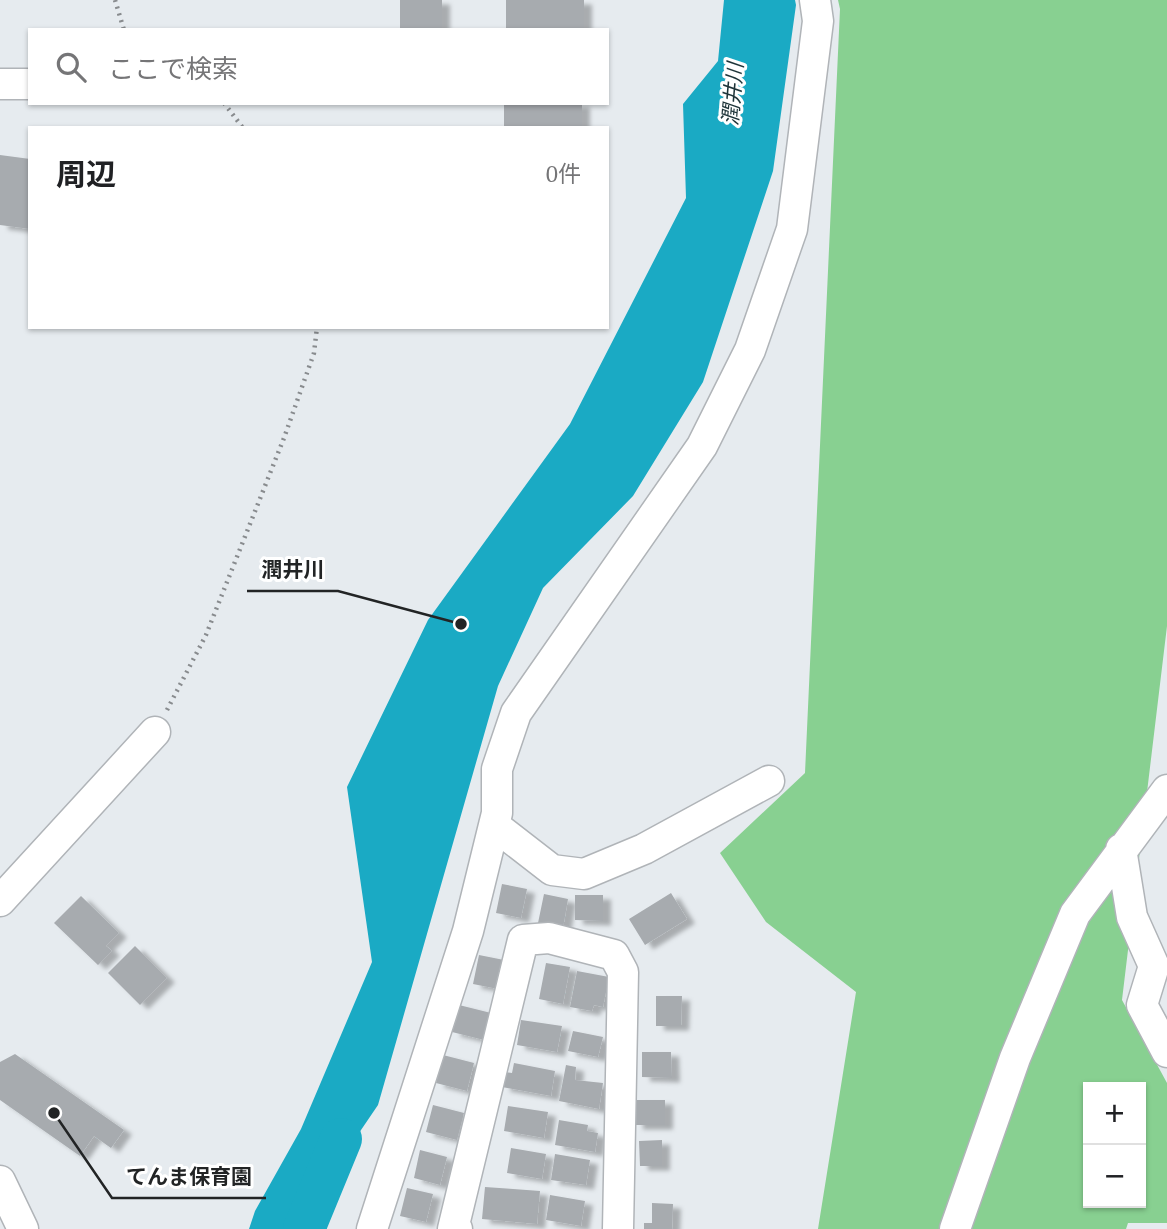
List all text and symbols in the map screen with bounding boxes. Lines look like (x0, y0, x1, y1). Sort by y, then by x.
search box (28, 28, 609, 105)
icon: search (52, 48, 90, 86)
text: ここで検索 (108, 51, 238, 85)
water label: 潤井川 (715, 59, 749, 127)
text: 周辺 (56, 154, 116, 194)
text: 0件 (546, 158, 581, 189)
callout: 潤井川 (247, 549, 338, 591)
text: 潤井川 (262, 555, 325, 583)
map controls (1083, 1082, 1146, 1208)
button: + (1083, 1082, 1146, 1145)
button: − (1083, 1145, 1146, 1208)
callout: てんま保育園 (112, 1156, 266, 1198)
text: てんま保育園 (126, 1162, 252, 1190)

